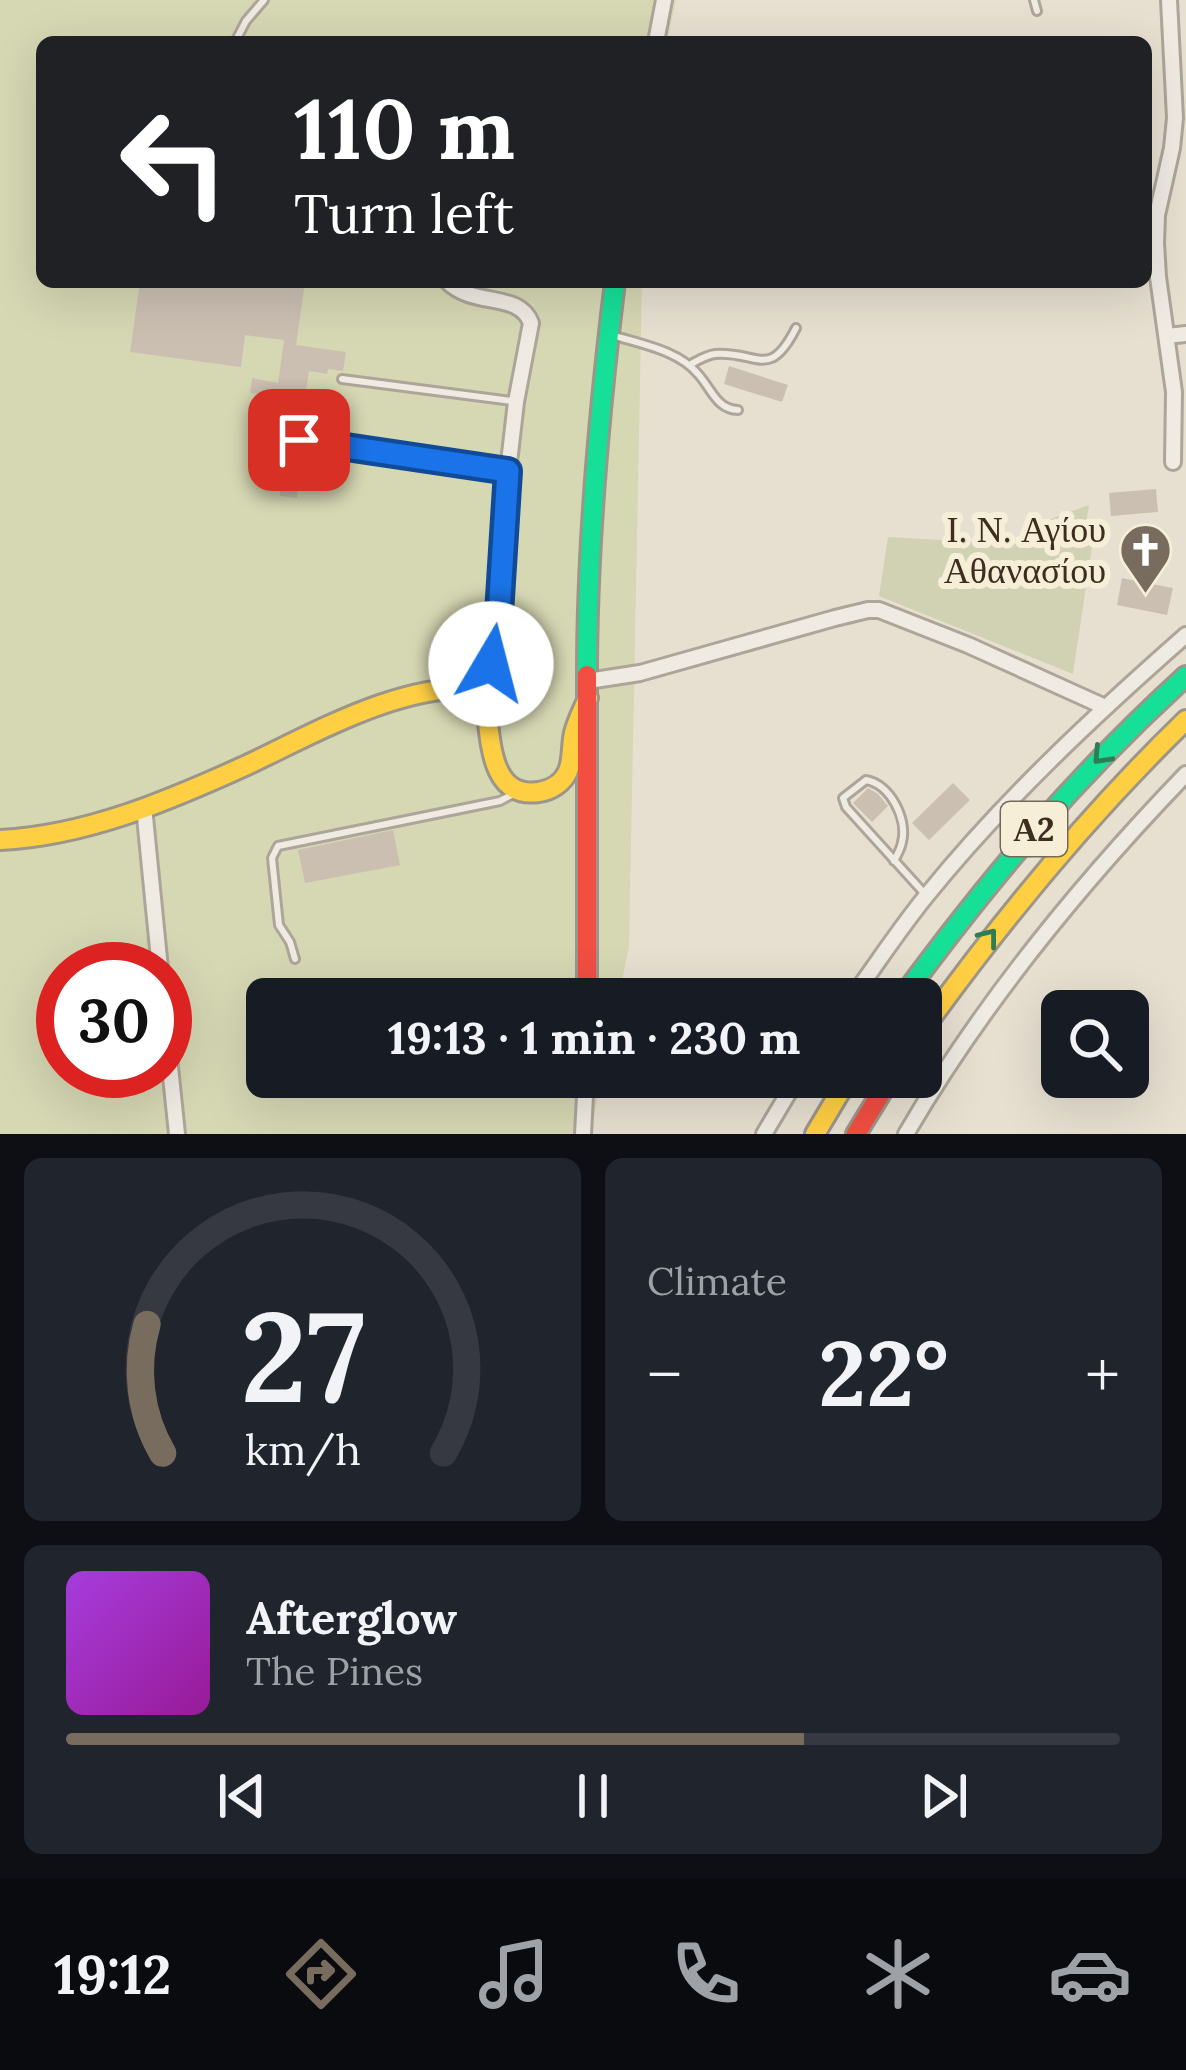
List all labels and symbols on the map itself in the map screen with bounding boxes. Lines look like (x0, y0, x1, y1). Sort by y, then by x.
pin (248, 389, 350, 491)
place label: Ι. Ν. Αγίου Αθανασίου (944, 506, 1106, 593)
church icon: Ι. Ν. Αγίου Αθανασίου (1117, 522, 1173, 596)
position arrow (428, 601, 554, 727)
one-way arrow (1093, 742, 1115, 764)
road number: Α2 (1001, 802, 1067, 856)
one-way arrow (975, 929, 996, 951)
speed limit sign: 30 (36, 942, 192, 1098)

